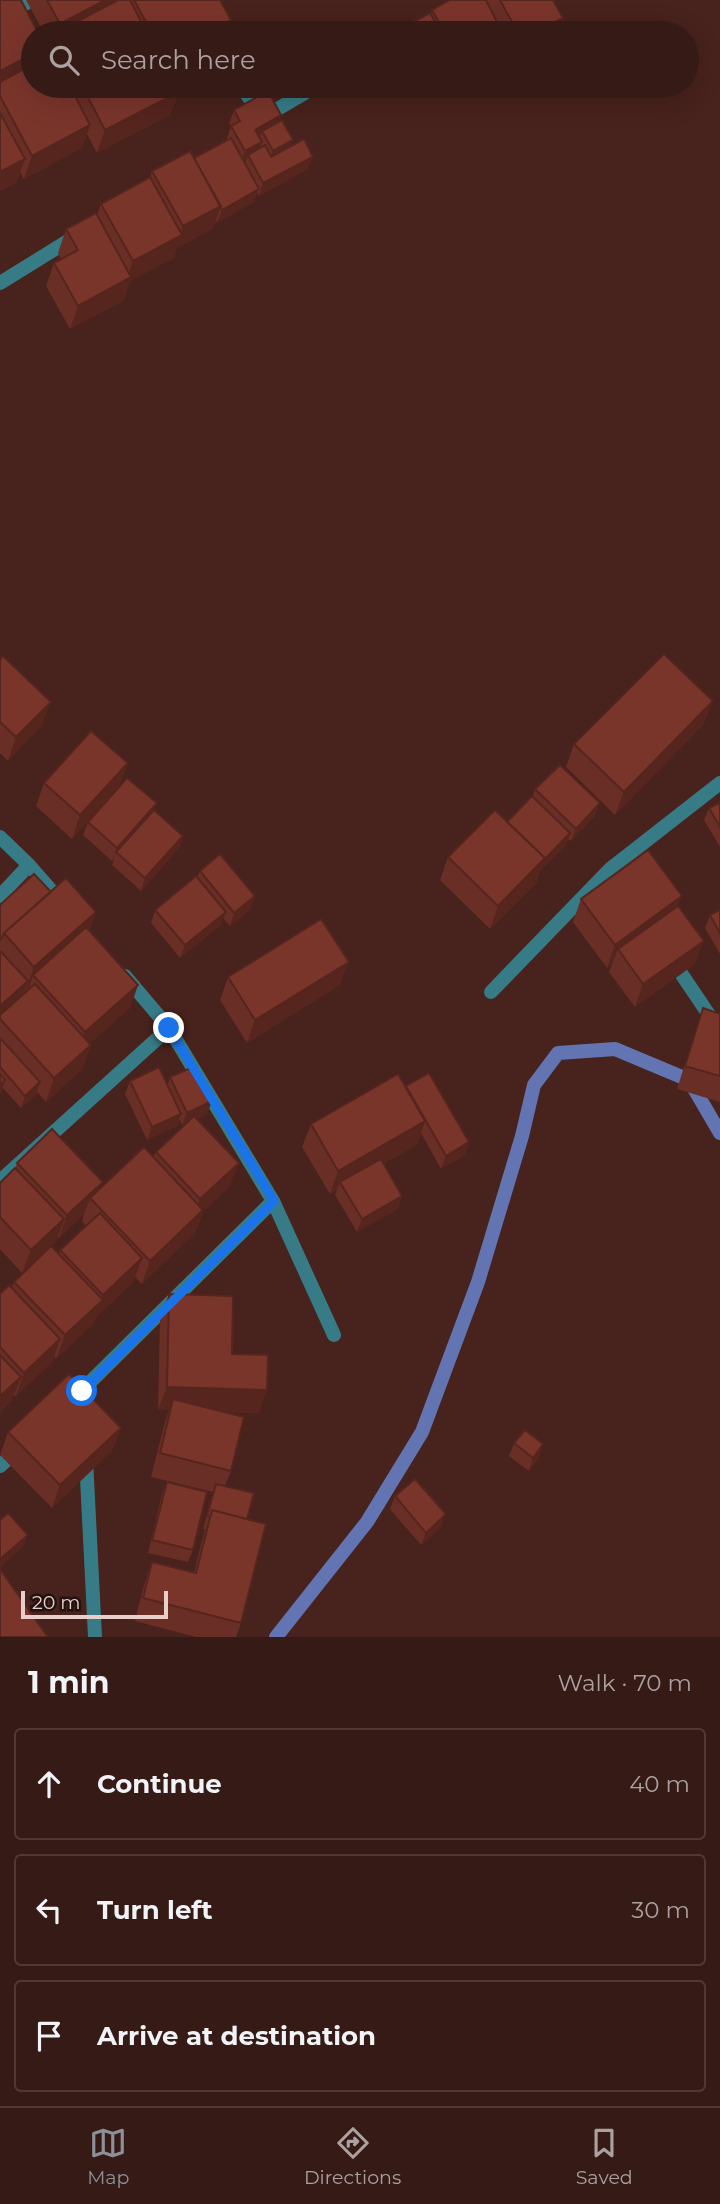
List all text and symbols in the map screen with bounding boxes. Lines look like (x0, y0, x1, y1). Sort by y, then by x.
search box (21, 21, 699, 98)
icon: search (45, 41, 83, 79)
text: Search here (101, 44, 256, 76)
route end (153, 1012, 184, 1043)
route start (66, 1375, 97, 1406)
scale bar (21, 1588, 168, 1620)
text: 20 m (32, 1591, 80, 1614)
text: 1 min (28, 1664, 109, 1701)
text: Walk · 70 m (558, 1669, 692, 1697)
icon: ahead (30, 1765, 68, 1803)
text: Continue (97, 1768, 222, 1800)
text: 40 m (629, 1770, 690, 1798)
icon: left (30, 1891, 68, 1929)
text: Turn left (97, 1894, 213, 1926)
text: 30 m (631, 1896, 690, 1924)
icon: arrive (30, 2017, 68, 2055)
text: Arrive at destination (97, 2020, 376, 2052)
tab: Map (87, 2124, 129, 2189)
tab: Directions (304, 2124, 401, 2189)
tab: Saved (576, 2124, 633, 2189)

